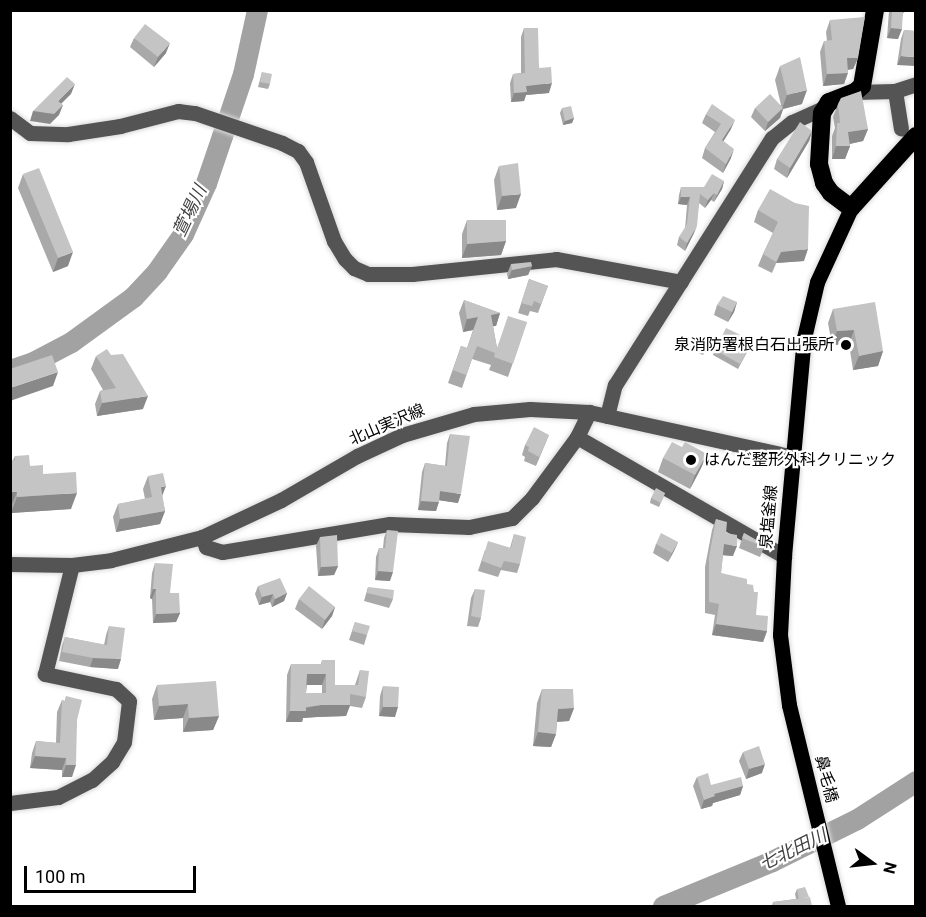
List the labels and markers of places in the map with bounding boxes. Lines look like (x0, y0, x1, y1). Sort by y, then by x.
place label: 泉消防署根白石出張所 (674, 335, 834, 355)
marker: 泉消防署根白石出張所 (839, 338, 853, 352)
place label: はんだ整形外科クリニック (704, 450, 896, 470)
marker: はんだ整形外科クリニック (682, 451, 700, 469)

